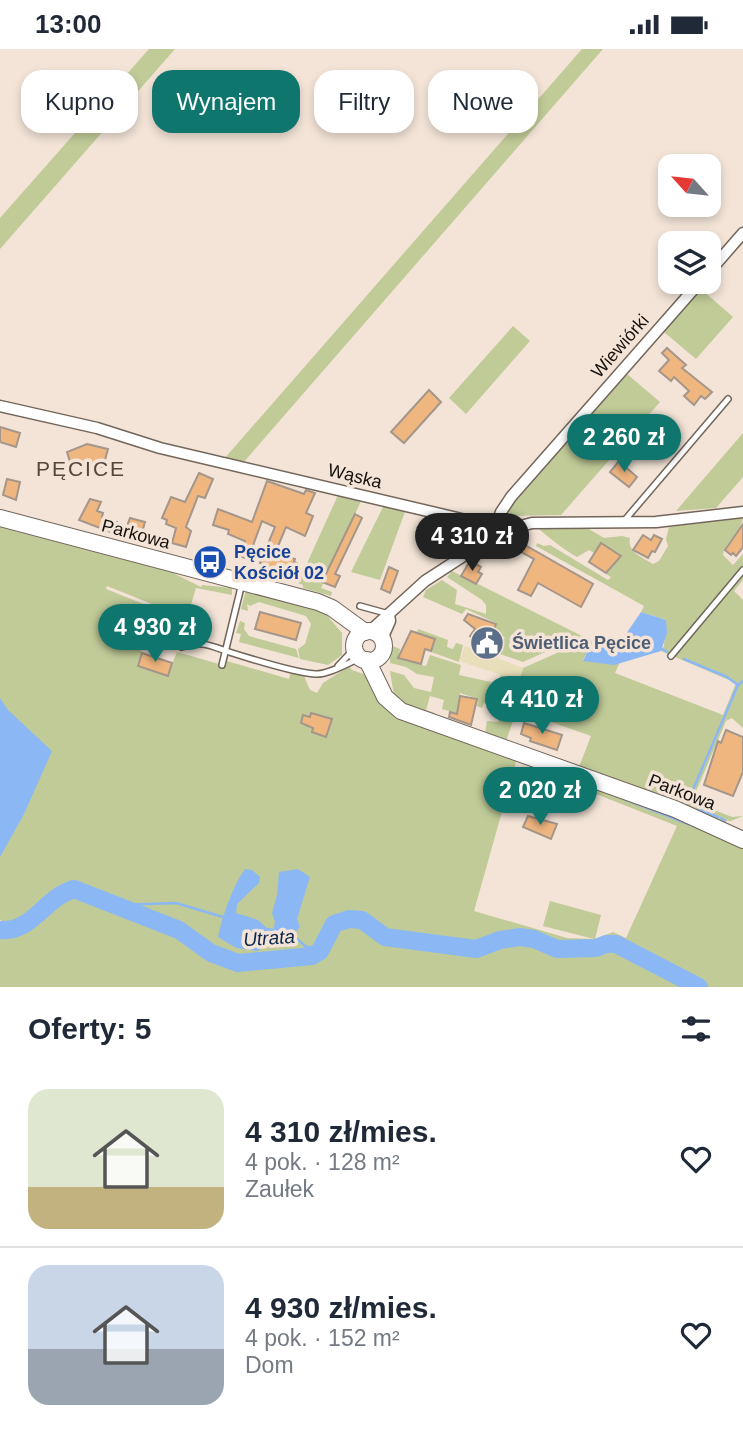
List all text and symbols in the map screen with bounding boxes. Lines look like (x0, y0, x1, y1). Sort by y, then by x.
text: 13:00 (35, 9, 102, 39)
chip: Kupno (21, 70, 138, 133)
chip: Wynajem (152, 70, 300, 133)
chip: Filtry (314, 70, 414, 133)
chip: Nowe (428, 70, 538, 133)
north arrow (658, 154, 721, 217)
map controls (658, 154, 721, 294)
button: layers (658, 231, 721, 294)
street label: Wiewiórki (587, 310, 653, 382)
pin: 2 260 zł (552, 415, 696, 474)
text: 2 260 zł (583, 424, 665, 450)
district label: PĘCICE (36, 457, 126, 480)
street label: Wąska (326, 460, 385, 493)
pin: 4 310 zł (400, 513, 544, 573)
street label: Parkowa (100, 515, 173, 553)
text: 4 310 zł (431, 523, 513, 549)
place label: Pęcice Kościół 02 (234, 542, 324, 583)
bus stop icon: Pęcice Kościół 02 (191, 543, 229, 581)
pin: 4 930 zł (83, 605, 227, 664)
text: 4 930 zł (114, 614, 196, 640)
public building icon: Świetlica Pęcice (468, 624, 506, 662)
place label: Świetlica Pęcice (512, 632, 651, 653)
pin: 4 410 zł (470, 677, 614, 736)
text: 4 410 zł (501, 686, 583, 712)
pin: 2 020 zł (468, 767, 612, 827)
street label: Parkowa (646, 770, 719, 814)
text: 2 020 zł (499, 777, 581, 803)
water label: Utrata (242, 926, 296, 950)
icon: filters (677, 1010, 715, 1048)
text: Oferty: 5 (28, 1012, 151, 1045)
text: 4 310 zł/mies. (245, 1115, 437, 1148)
icon: home (84, 1117, 168, 1201)
icon: heart (677, 1140, 715, 1178)
text: 4 pok. · 128 m² (245, 1149, 400, 1175)
text: Zaułek (245, 1176, 314, 1202)
text: 4 930 zł/mies. (245, 1291, 437, 1324)
icon: home (84, 1293, 168, 1377)
icon: heart (677, 1316, 715, 1354)
text: 4 pok. · 152 m² (245, 1325, 400, 1351)
text: Dom (245, 1352, 294, 1378)

